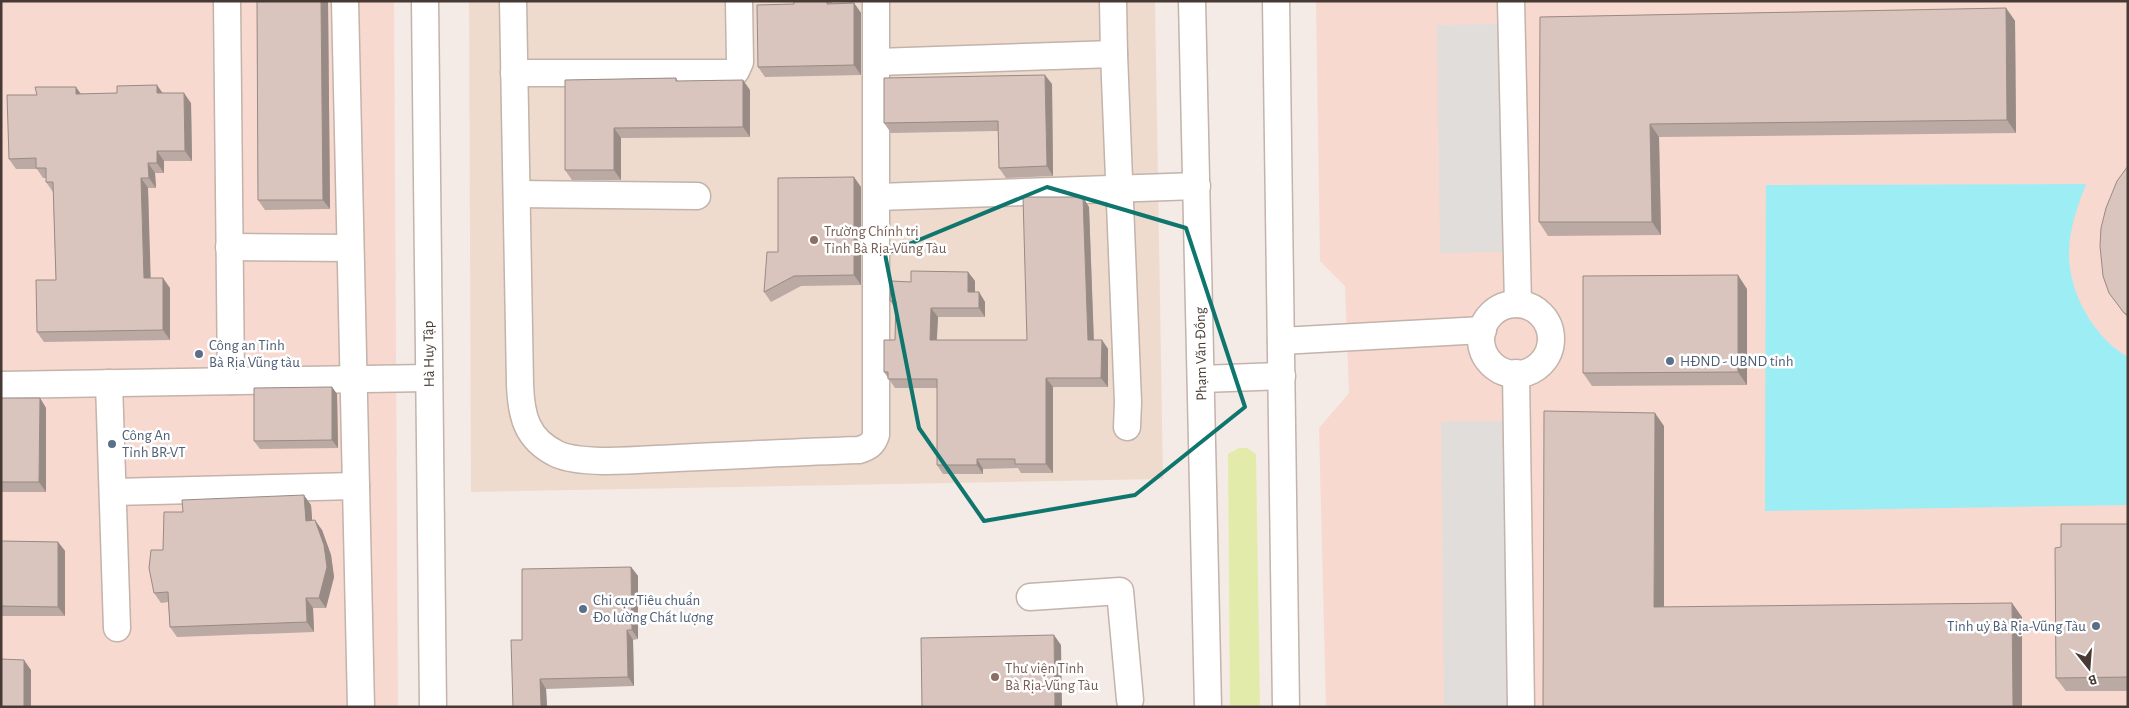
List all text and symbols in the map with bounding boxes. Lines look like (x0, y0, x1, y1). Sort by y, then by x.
place label: Trường Chính trị Tỉnh Bà Rịa-Vũng Tàu (824, 224, 947, 256)
marker: Trường Chính trị Tỉnh Bà Rịa-Vũng Tàu (808, 234, 820, 246)
street label: Phạm Văn Đồng (1193, 306, 1209, 401)
street label: Hà Huy Tập (421, 320, 437, 388)
place label: Công an Tỉnh Bà Rịa Vũng tàu (209, 338, 300, 370)
marker: Công an Tỉnh Bà Rịa Vũng tàu (193, 348, 205, 360)
place label: HĐND - UBND tỉnh (1680, 354, 1794, 369)
marker: HĐND - UBND tỉnh (1664, 355, 1676, 367)
place label: Công An Tỉnh BR-VT (122, 428, 186, 460)
marker: Công An Tỉnh BR-VT (106, 438, 118, 450)
place label: Chi cục Tiêu chuẩn Đo lường Chất lượng (593, 592, 714, 625)
marker: Chi cục Tiêu chuẩn Đo lường Chất lượng (577, 603, 589, 615)
place label: Tỉnh uỷ Bà Rịa-Vũng Tàu (1947, 619, 2086, 634)
marker: Tỉnh uỷ Bà Rịa-Vũng Tàu (2090, 620, 2102, 632)
north arrow (2064, 643, 2114, 693)
place label: Thư viện Tỉnh Bà Rịa-Vũng Tàu (1005, 661, 1099, 693)
marker: Thư viện Tỉnh Bà Rịa-Vũng Tàu (989, 671, 1001, 683)
text: B (2087, 672, 2098, 687)

